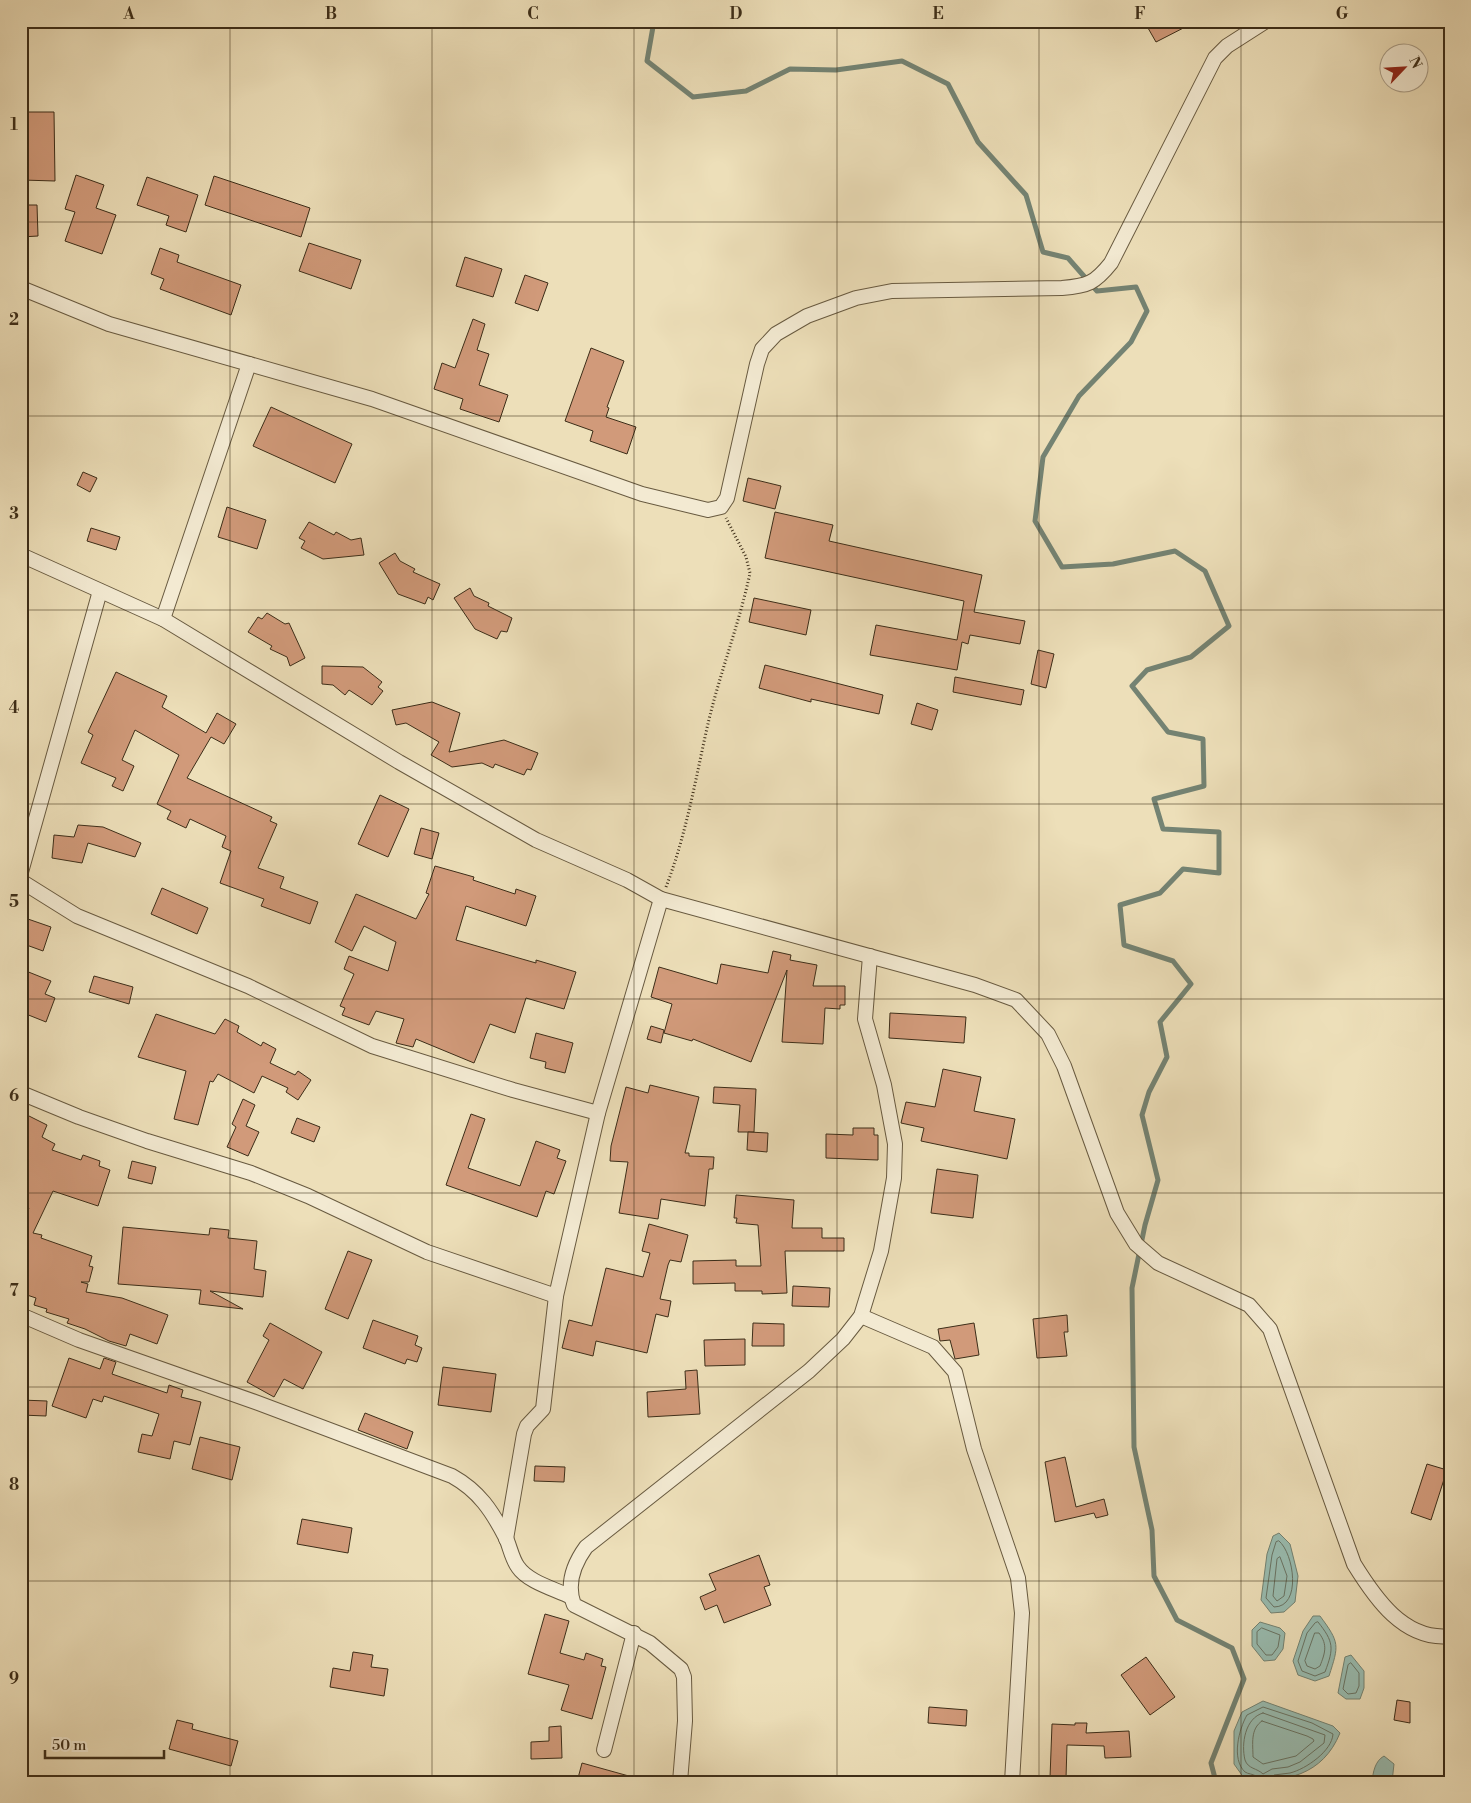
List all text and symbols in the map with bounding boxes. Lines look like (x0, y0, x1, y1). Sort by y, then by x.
text: A (122, 4, 135, 24)
text: B (325, 4, 337, 24)
text: C (527, 4, 539, 24)
text: D (730, 4, 743, 24)
text: E (932, 4, 944, 24)
text: F (1134, 4, 1146, 24)
text: G (1336, 4, 1349, 24)
north arrow (1378, 42, 1428, 92)
text: N (1404, 54, 1425, 72)
text: 1 (10, 115, 18, 135)
text: 2 (9, 310, 19, 330)
text: 3 (9, 504, 19, 524)
text: 4 (9, 698, 20, 718)
text: 5 (9, 892, 19, 912)
text: 6 (9, 1086, 19, 1106)
text: 7 (9, 1281, 19, 1301)
text: 8 (9, 1475, 19, 1495)
text: 9 (9, 1669, 19, 1689)
scale bar (45, 1728, 164, 1760)
text: 50 m (52, 1736, 86, 1755)

